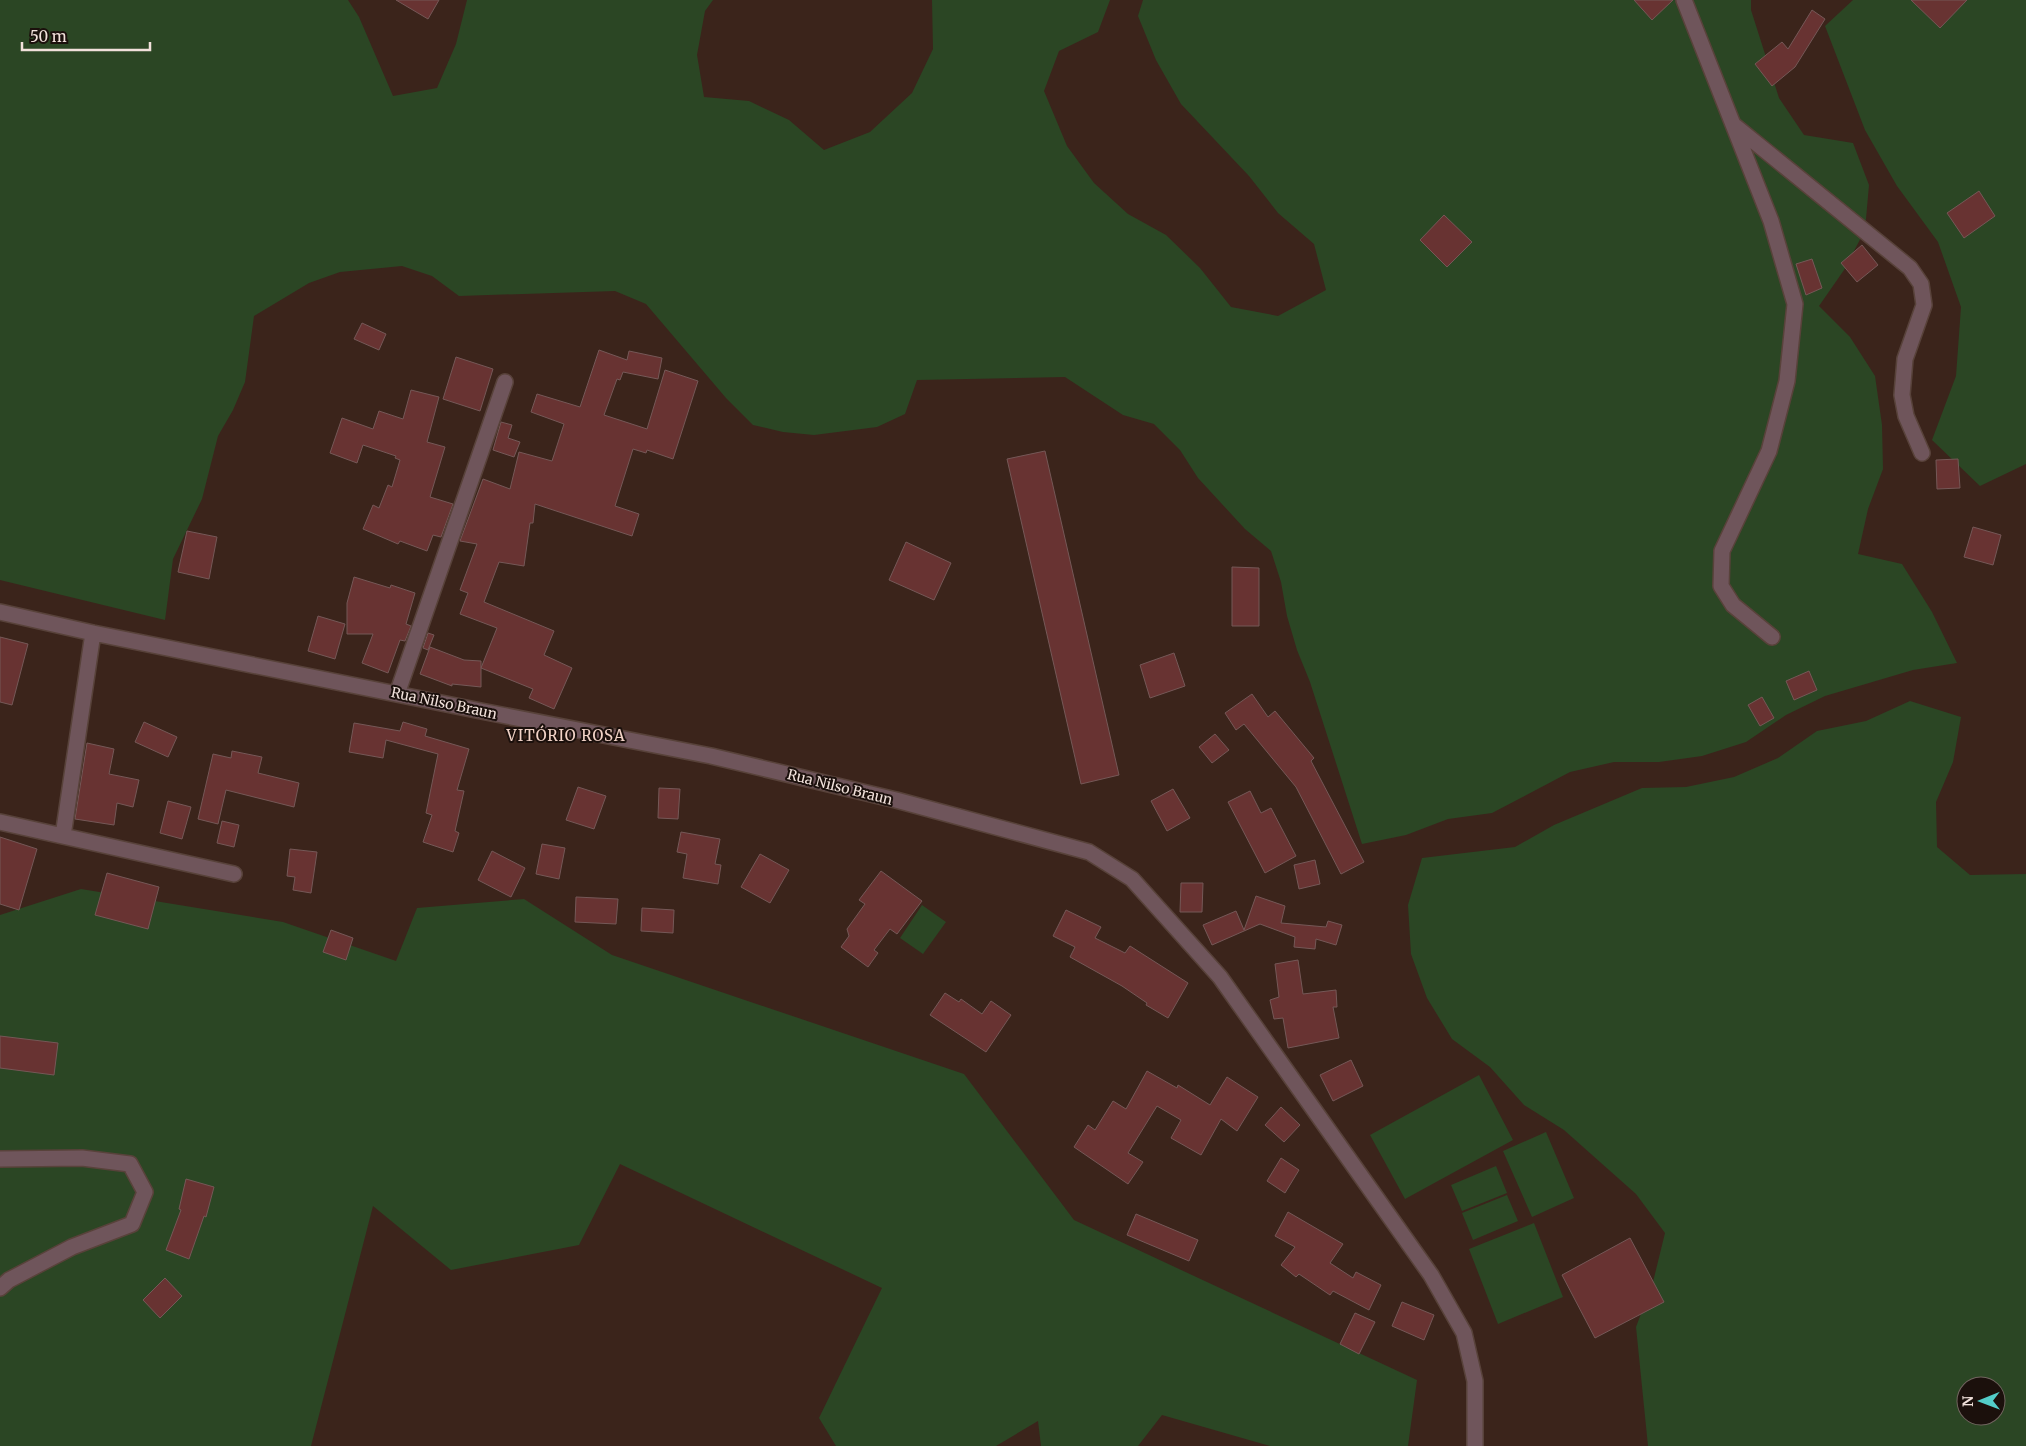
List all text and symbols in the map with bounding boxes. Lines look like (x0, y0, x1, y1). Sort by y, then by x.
scale bar (22, 20, 150, 52)
text: 50 m (30, 27, 67, 46)
street label: Rua Nilso Braun (389, 683, 499, 723)
district label: VITÓRIO ROSA (505, 725, 626, 745)
street label: Rua Nilso Braun (785, 765, 895, 809)
north arrow (1956, 1376, 2006, 1426)
text: N (1959, 1396, 1977, 1407)

